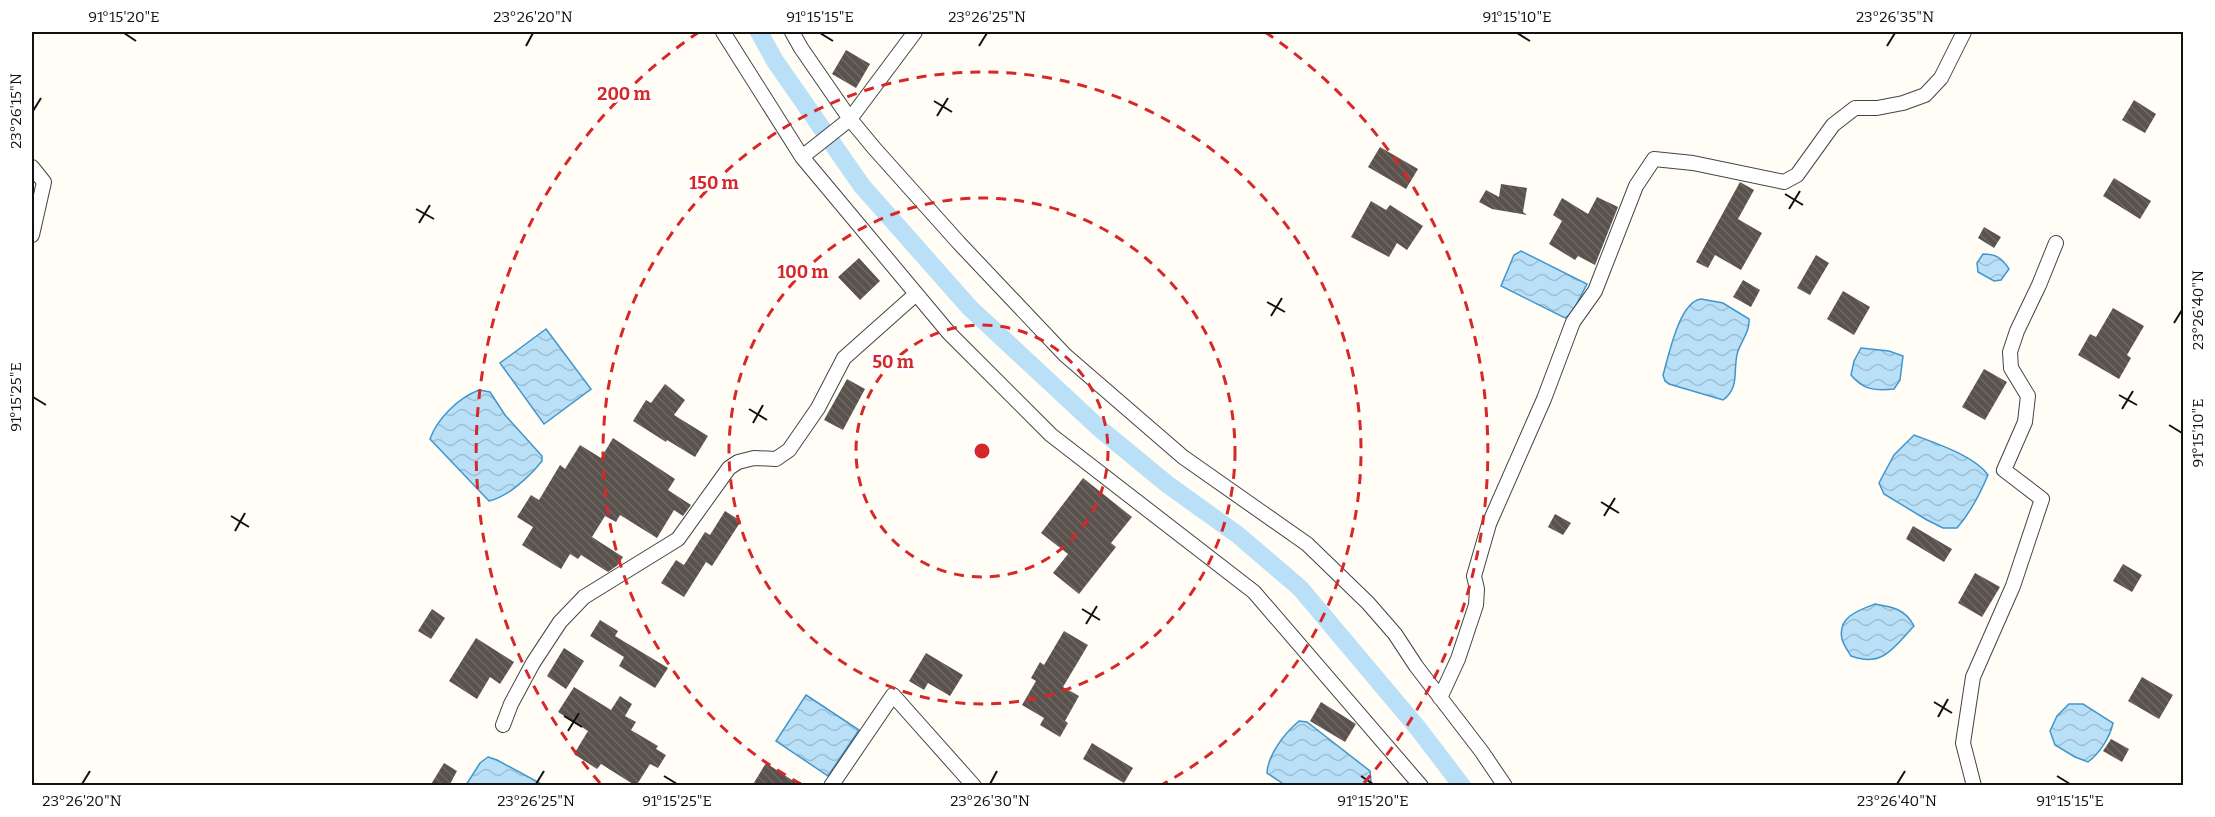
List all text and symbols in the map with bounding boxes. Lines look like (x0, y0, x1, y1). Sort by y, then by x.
text: 91°15'20"E (88, 8, 160, 26)
text: 23°26'20"N (493, 8, 573, 26)
text: 91°15'15"E (786, 8, 854, 26)
text: 23°26'25"N (948, 8, 1026, 26)
text: 91°15'10"E (1482, 8, 1552, 26)
text: 23°26'35"N (1856, 8, 1934, 26)
text: 23°26'15"N (7, 73, 25, 149)
text: 200 m (597, 83, 651, 105)
text: 150 m (689, 172, 739, 194)
text: 100 m (777, 261, 829, 283)
text: 23°26'40"N (2189, 270, 2207, 350)
text: 50 m (872, 351, 914, 373)
text: 91°15'25"E (7, 362, 25, 432)
text: 91°15'10"E (2189, 398, 2207, 468)
centre of rings (972, 441, 992, 461)
text: 23°26'20"N (42, 792, 122, 810)
text: 23°26'25"N (497, 792, 575, 810)
text: 91°15'25"E (642, 792, 712, 810)
text: 23°26'30"N (950, 792, 1030, 810)
text: 91°15'20"E (1337, 792, 1409, 810)
text: 23°26'40"N (1857, 792, 1937, 810)
text: 91°15'15"E (2036, 792, 2104, 810)

